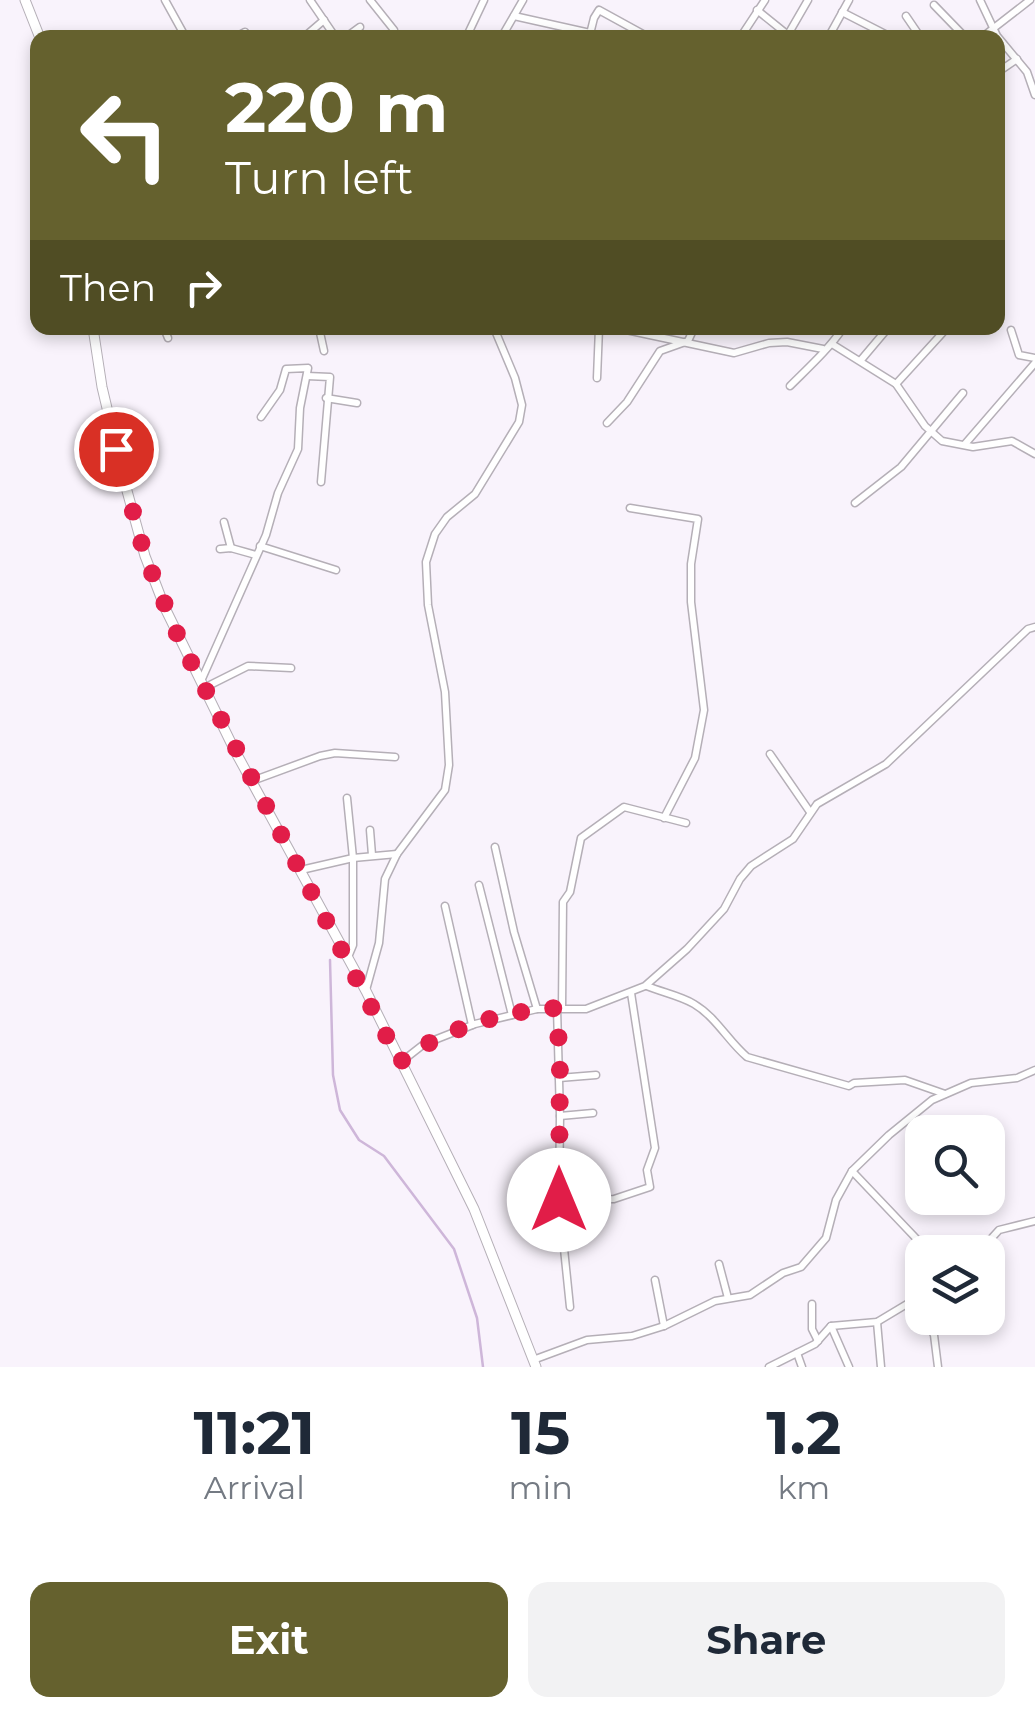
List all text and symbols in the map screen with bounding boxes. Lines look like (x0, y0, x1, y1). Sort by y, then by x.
text: 220 m (225, 64, 448, 150)
icon: left (60, 70, 190, 200)
text: Turn left (225, 150, 413, 205)
icon: right (176, 260, 231, 315)
text: Then (60, 264, 156, 311)
pin (74, 407, 159, 492)
icon: arrive (89, 422, 144, 477)
map controls (905, 1115, 1005, 1335)
button: search (905, 1115, 1005, 1215)
position arrow (507, 1148, 611, 1252)
button: layers (905, 1235, 1005, 1335)
text: 11:21 (193, 1396, 315, 1469)
text: 15 (511, 1396, 570, 1469)
text: 1.2 (766, 1396, 842, 1469)
text: Arrival (204, 1468, 305, 1507)
text: min (509, 1468, 573, 1507)
text: km (777, 1468, 830, 1507)
button: Exit (30, 1582, 508, 1697)
button: Share (528, 1582, 1005, 1697)

